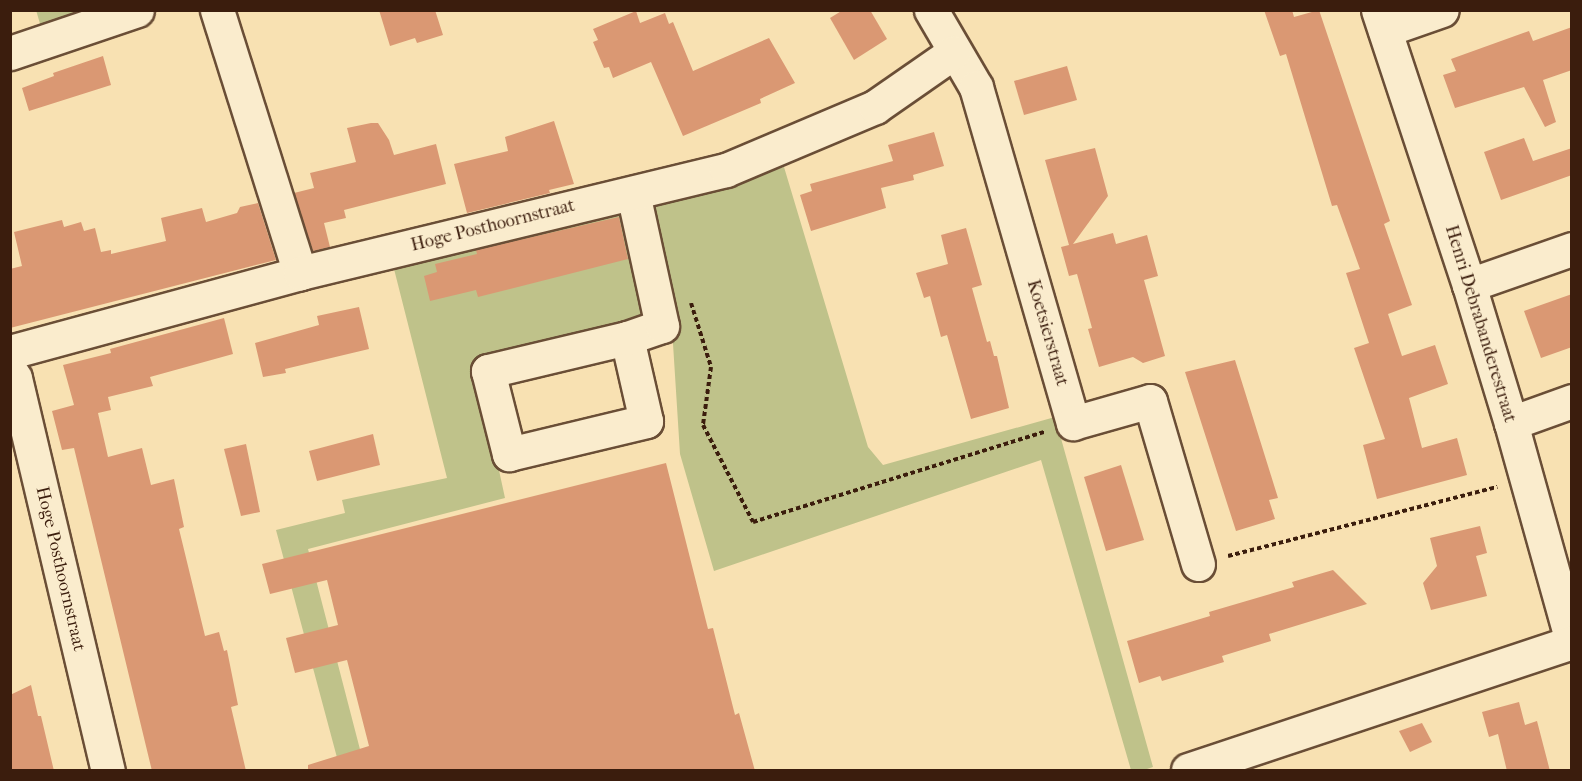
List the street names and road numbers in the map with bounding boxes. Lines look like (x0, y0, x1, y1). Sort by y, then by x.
street label: Hoge Posthoornstraat (409, 195, 577, 257)
street label: Henri Debrabanderestraat (1440, 223, 1520, 425)
street label: Koetsierstraat (1022, 277, 1072, 389)
street label: Hoge Posthoornstraat (31, 485, 89, 653)

